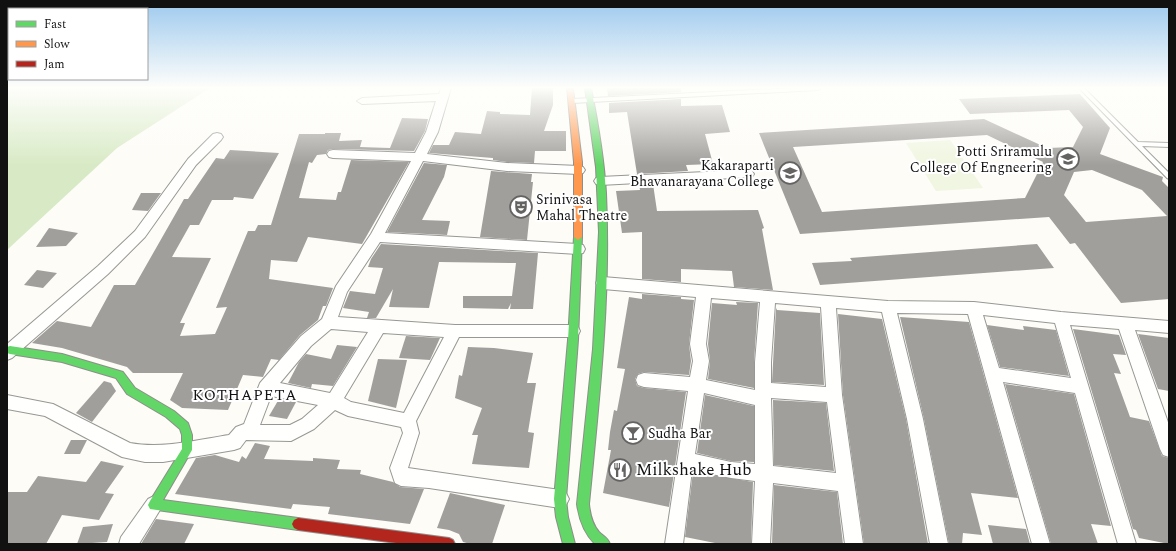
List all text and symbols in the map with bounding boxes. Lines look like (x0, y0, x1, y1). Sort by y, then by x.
legend (8, 8, 148, 80)
text: Fast (44, 15, 66, 34)
text: Slow (44, 35, 70, 54)
text: Jam (44, 55, 65, 74)
place label: Potti Sriramulu College Of Engneering (910, 141, 1052, 178)
school or university icon: Potti Sriramulu College Of Engneering (1055, 146, 1081, 172)
place label: Kakaraparti Bhavanarayana College (630, 155, 774, 192)
school or university icon: Kakaraparti Bhavanarayana College (777, 160, 803, 186)
place label: Srinivasa Mahal Theatre (536, 189, 628, 226)
theatre icon: Srinivasa Mahal Theatre (508, 194, 534, 220)
district label: KOTHAPETA (192, 384, 298, 407)
bar icon: Sudha Bar (620, 420, 646, 446)
place label: Sudha Bar (648, 423, 712, 444)
restaurant icon: Milkshake Hub (607, 457, 633, 483)
place label: Milkshake Hub (636, 457, 752, 483)

